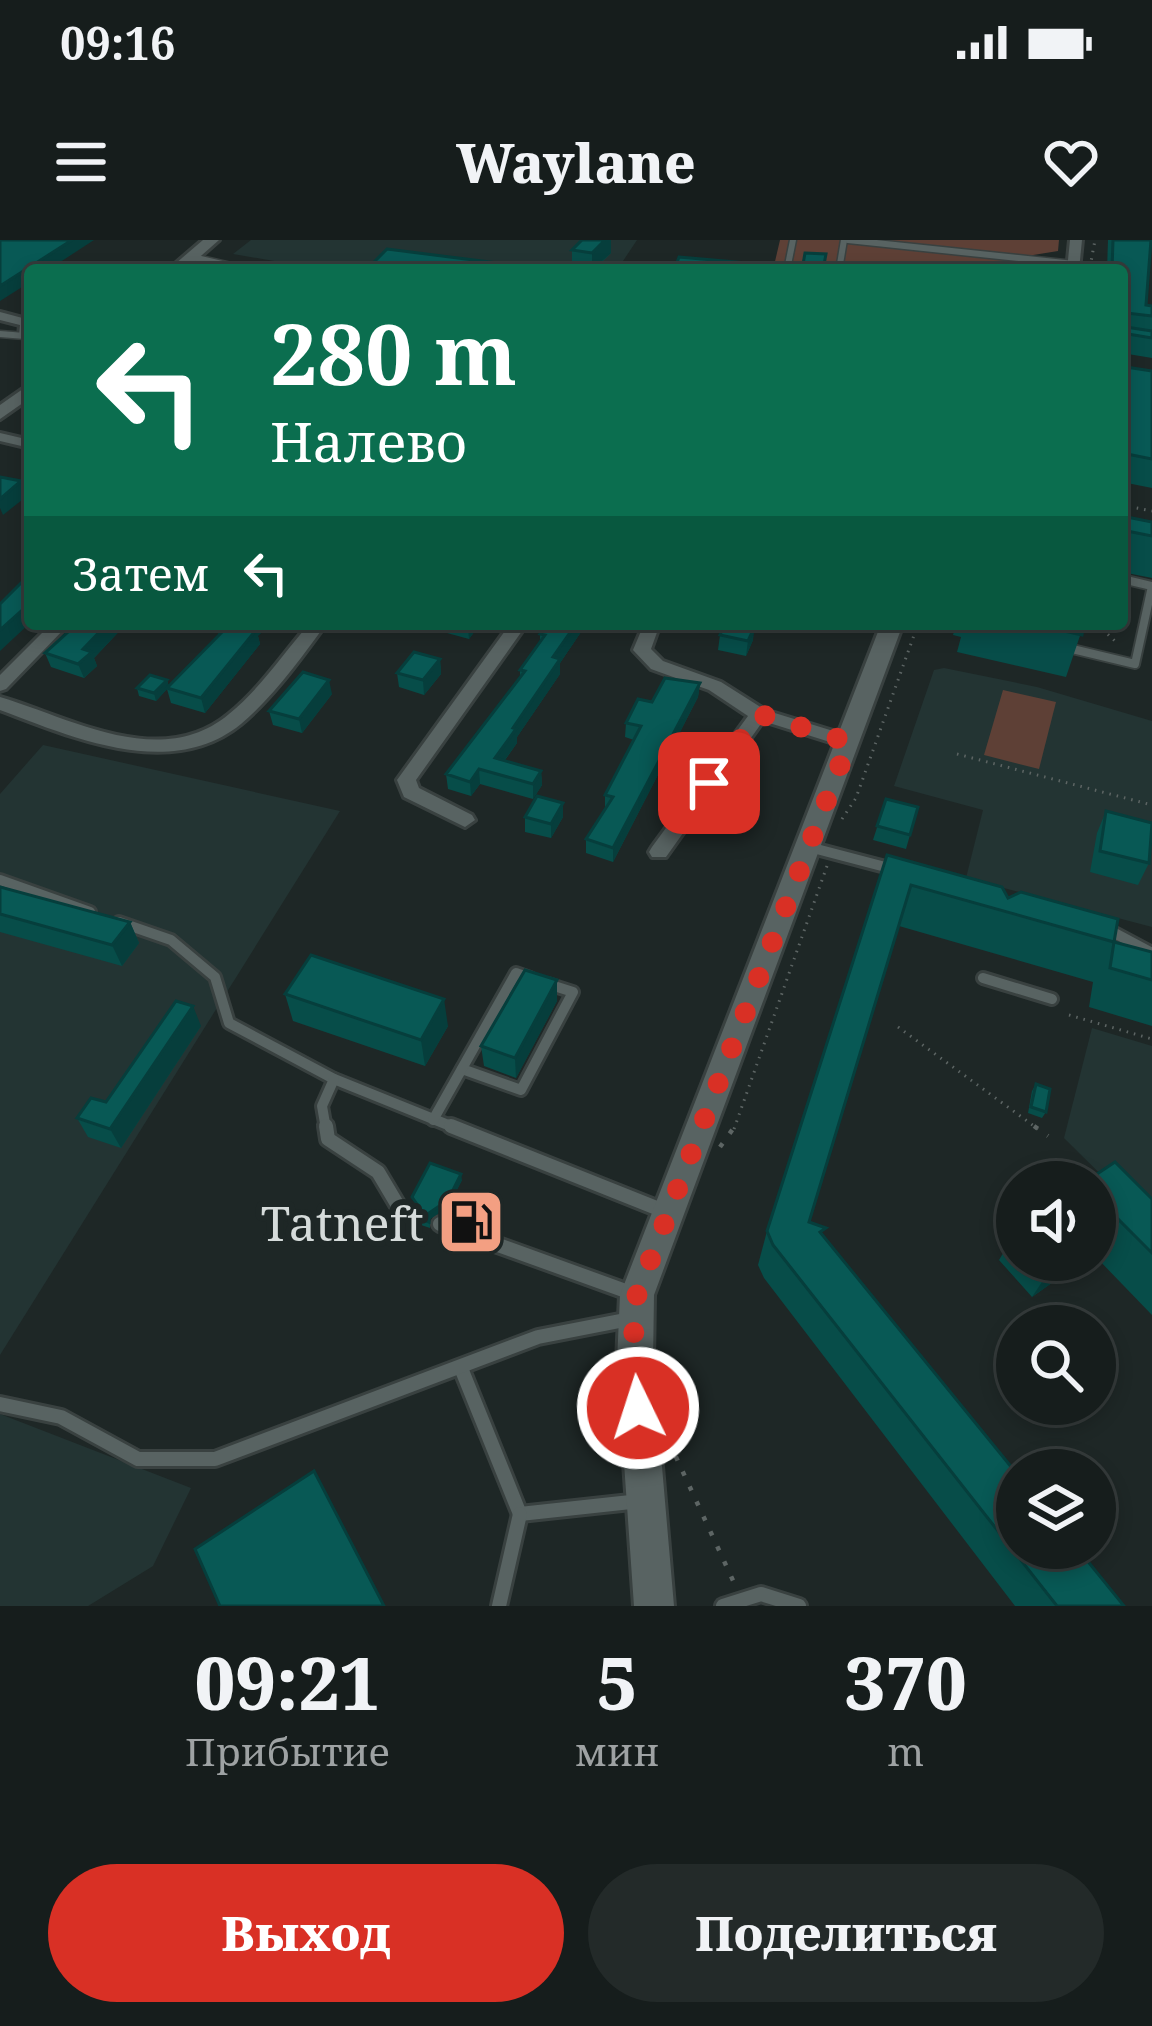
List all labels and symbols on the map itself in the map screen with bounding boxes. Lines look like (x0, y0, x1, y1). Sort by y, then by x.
pin (658, 732, 760, 834)
fuel station icon: Tatneft (436, 1187, 506, 1257)
place label: Tatneft (261, 1190, 424, 1255)
position arrow (575, 1345, 701, 1471)

